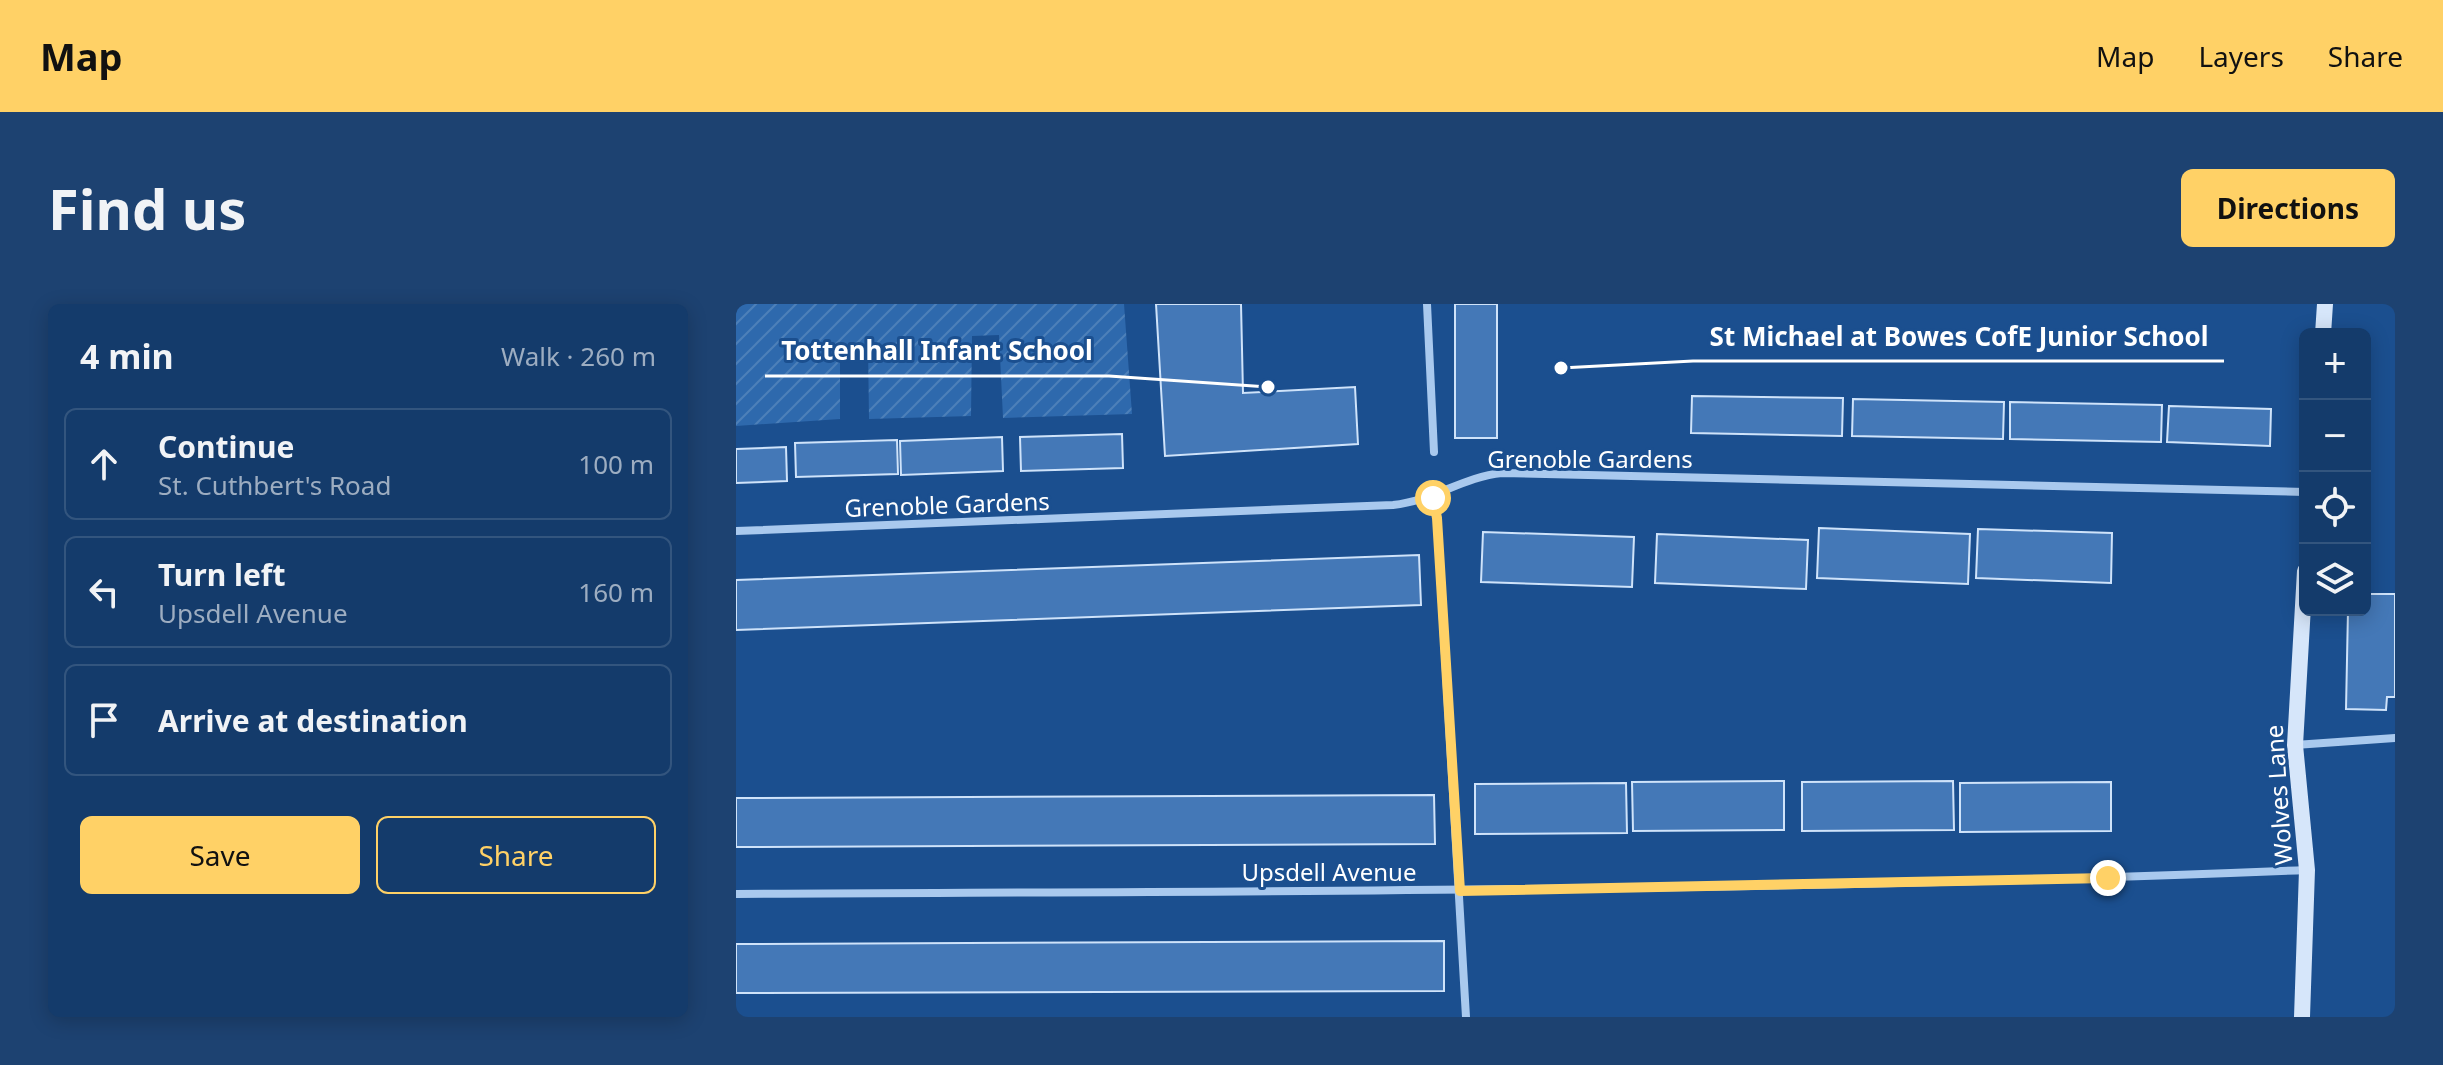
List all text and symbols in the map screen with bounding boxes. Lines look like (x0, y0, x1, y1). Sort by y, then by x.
text: Map (40, 30, 123, 82)
text: Map (2096, 37, 2154, 75)
text: Layers (2198, 37, 2284, 75)
text: Share (2328, 37, 2403, 75)
button: Directions (2181, 169, 2395, 247)
text: Find us (48, 170, 246, 246)
callout: St Michael at Bowes CofE Junior School (1693, 311, 2224, 361)
text: St Michael at Bowes CofE Junior School (1710, 318, 2208, 354)
callout: Tottenhall Infant School (765, 326, 1109, 376)
map controls (2299, 328, 2371, 616)
button: + (2299, 328, 2371, 400)
text: Tottenhall Infant School (781, 332, 1093, 368)
text: 4 min (80, 333, 174, 379)
text: Walk · 260 m (501, 338, 656, 374)
button: − (2299, 400, 2371, 472)
text: Continue (158, 426, 294, 467)
icon: ahead (82, 442, 126, 486)
street label: Grenoble Gardens (1487, 442, 1693, 475)
text: 100 m (578, 446, 654, 482)
text: St. Cuthbert's Road (158, 467, 391, 503)
button: locate (2299, 472, 2371, 544)
route start (1415, 480, 1451, 516)
street label: Grenoble Gardens (844, 484, 1050, 524)
button: layers (2299, 544, 2371, 616)
text: Turn left (158, 554, 286, 595)
icon: left (82, 570, 126, 614)
text: 160 m (578, 574, 654, 610)
text: Upsdell Avenue (158, 595, 348, 631)
icon: arrive (82, 698, 126, 742)
text: Arrive at destination (158, 700, 468, 741)
street label: Wolves Lane (2257, 724, 2299, 866)
button: Save (80, 816, 360, 894)
button: Share (376, 816, 656, 894)
street label: Upsdell Avenue (1242, 855, 1416, 888)
route end (2090, 860, 2126, 896)

